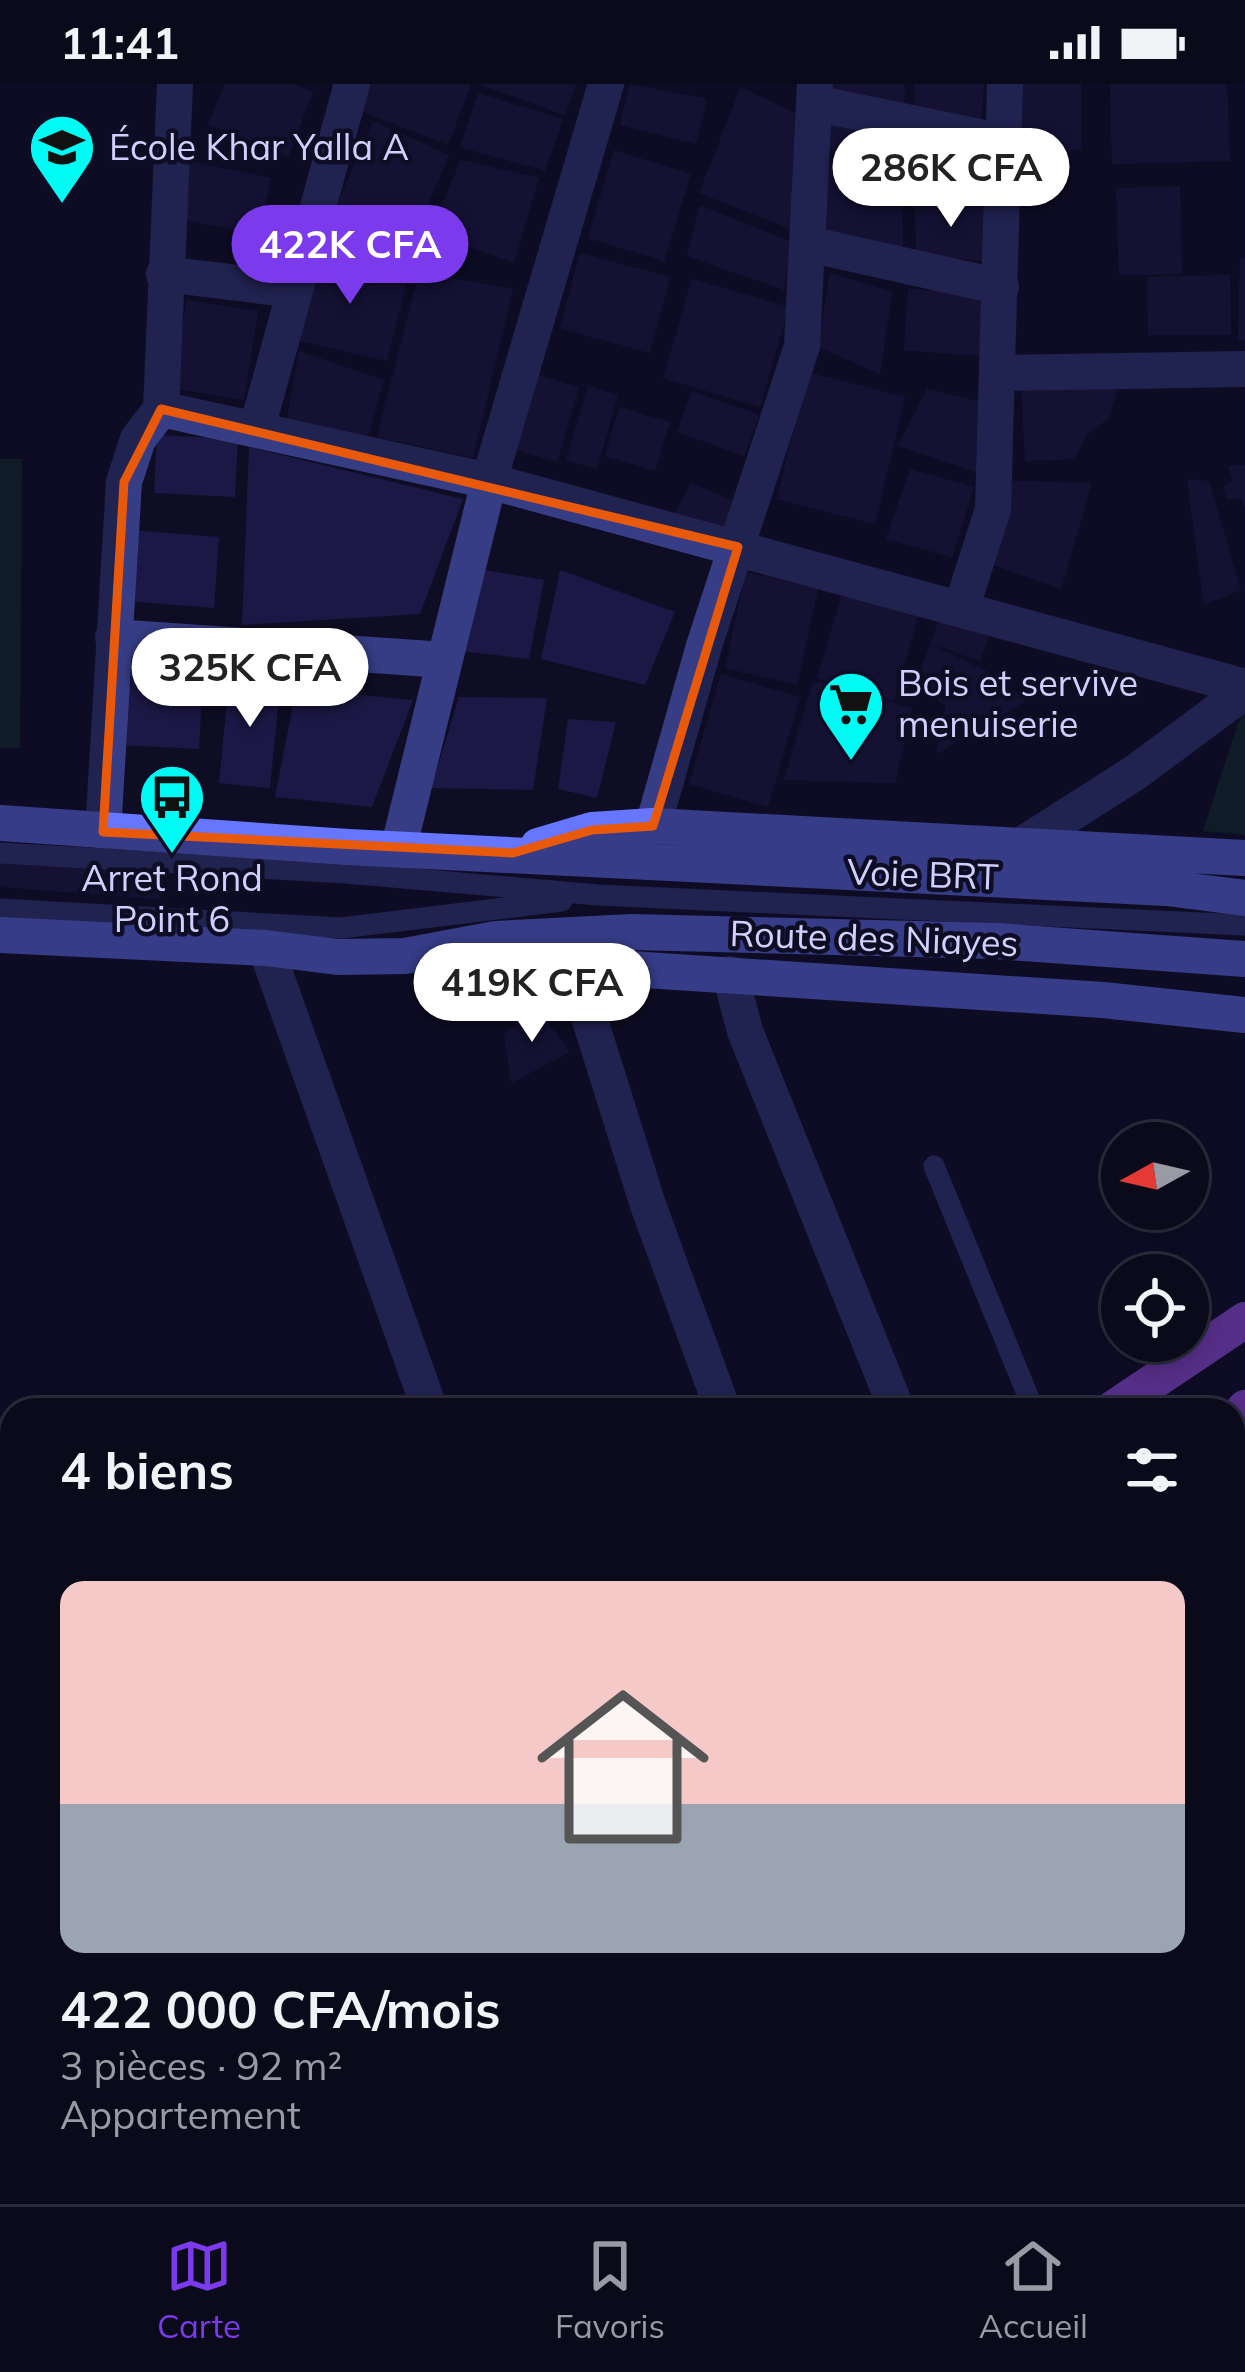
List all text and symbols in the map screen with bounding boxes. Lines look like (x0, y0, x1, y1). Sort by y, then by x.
text: 11:41 (60, 14, 179, 70)
school or university icon: École Khar Yalla A (27, 112, 97, 206)
place label: École Khar Yalla A (109, 124, 409, 169)
pin: 286K CFA (827, 128, 1075, 230)
text: 286K CFA (860, 142, 1043, 191)
pin: 422K CFA (226, 205, 474, 307)
text: 422K CFA (259, 219, 442, 268)
pin: 325K CFA (126, 628, 374, 730)
text: 325K CFA (159, 642, 342, 691)
place label: Bois et servive menuiserie (898, 660, 1138, 746)
supermarket icon: Bois et servive menuiserie (816, 669, 886, 763)
bus stop icon: Arret Rond Point 6 (137, 762, 207, 856)
street label: Voie BRT (847, 848, 1000, 899)
place label: Arret Rond Point 6 (81, 855, 263, 941)
street label: Route des Niayes (729, 910, 1019, 965)
pin: 419K CFA (408, 943, 656, 1045)
text: 419K CFA (441, 957, 624, 1006)
north arrow (1101, 1122, 1209, 1230)
map controls (1101, 1122, 1209, 1362)
button: locate (1101, 1254, 1209, 1362)
icon: filters (1119, 1437, 1185, 1503)
text: 4 biens (60, 1438, 234, 1502)
icon: home (515, 1659, 731, 1875)
text: 422 000 CFA/mois (60, 1977, 501, 2041)
text: 3 pièces · 92 m² (60, 2041, 342, 2090)
text: Appartement (60, 2090, 301, 2139)
tab: Carte (157, 2233, 241, 2346)
tab: Favoris (555, 2233, 665, 2346)
tab: Accueil (979, 2233, 1088, 2346)

